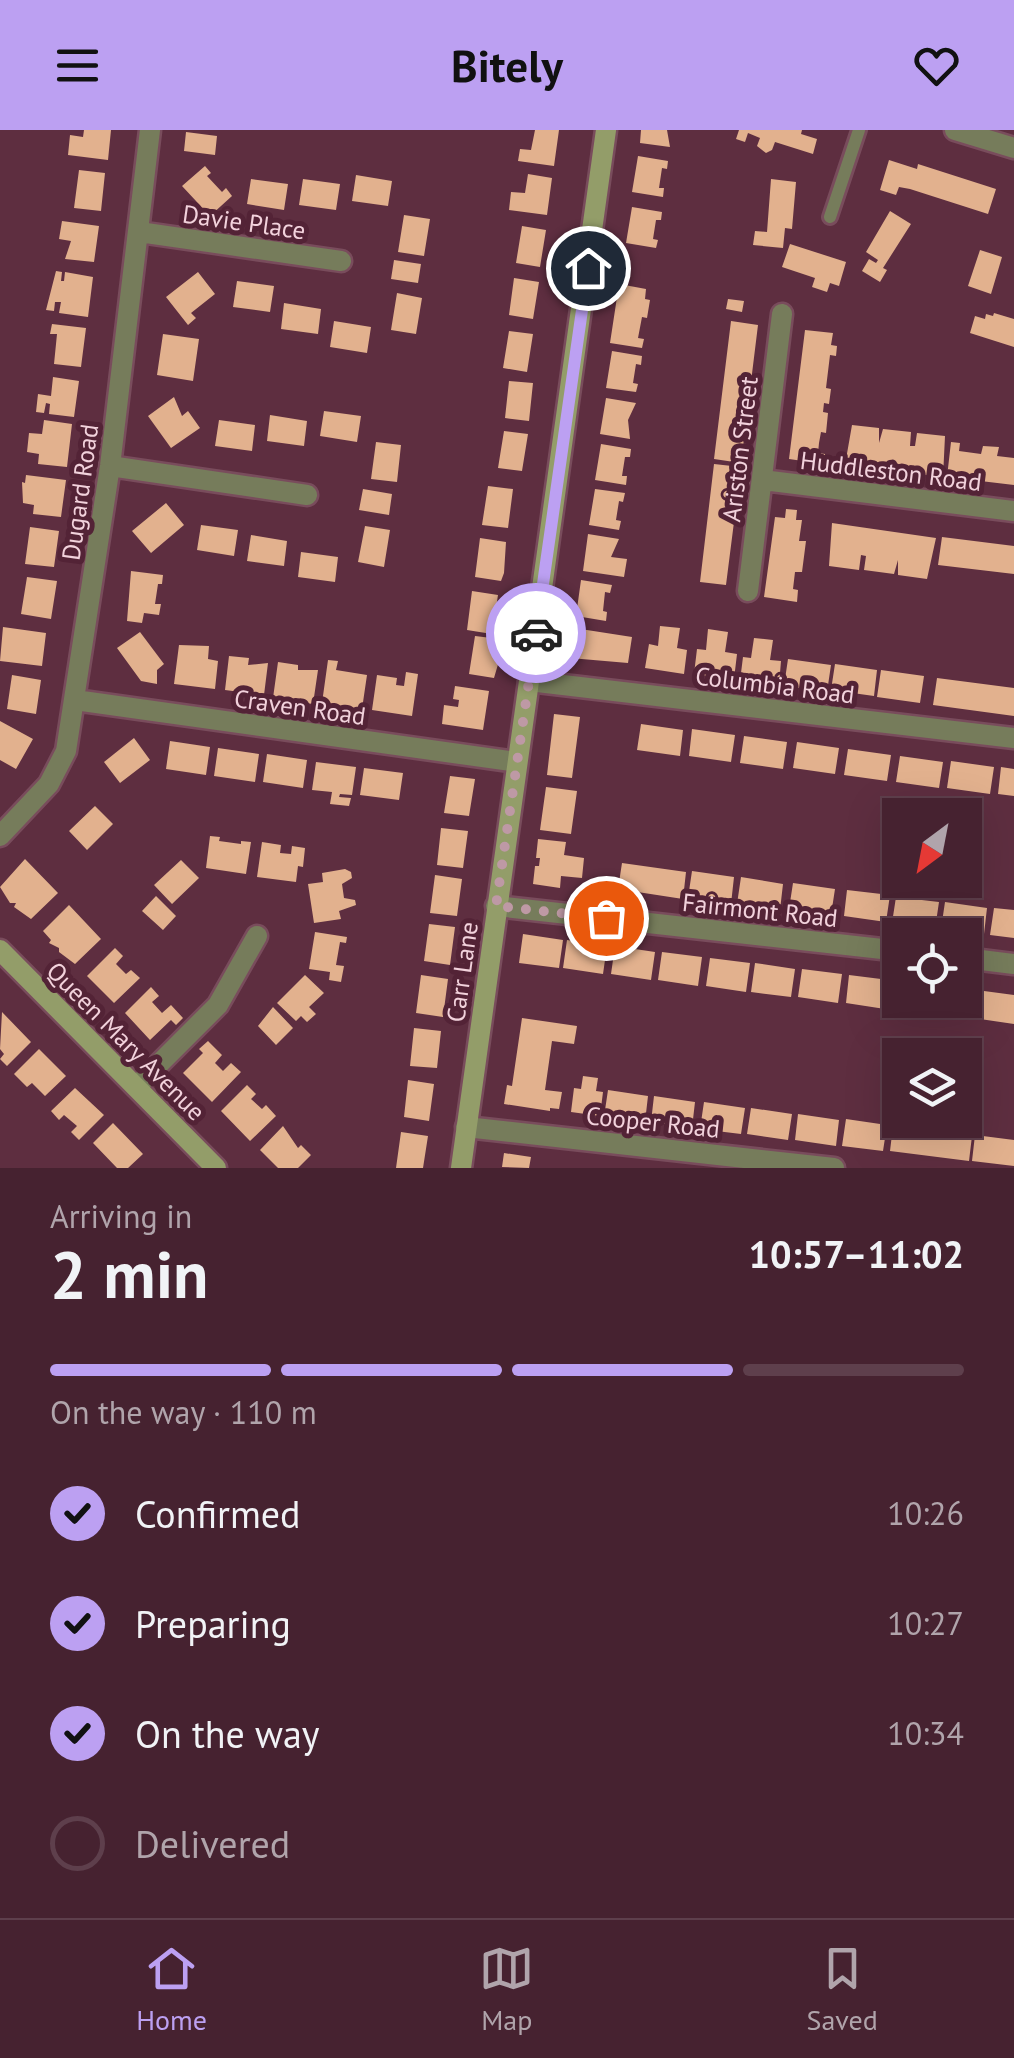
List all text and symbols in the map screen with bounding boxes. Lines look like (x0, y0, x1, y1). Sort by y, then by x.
text: Bitely (451, 36, 563, 94)
icon: menu (50, 38, 105, 93)
icon: heart (909, 38, 964, 93)
street label: Davie Place (180, 198, 308, 246)
pin (546, 226, 631, 311)
icon: home (561, 241, 616, 296)
street label: Ariston Street (715, 374, 765, 523)
street label: Dugard Road (55, 422, 105, 562)
street label: Huddleston Road (798, 444, 984, 498)
courier (486, 583, 586, 683)
icon: car (509, 606, 564, 661)
street label: Columbia Road (694, 659, 856, 711)
street label: Craven Road (232, 682, 368, 732)
north arrow (882, 798, 982, 898)
map controls (882, 798, 982, 1138)
pin (564, 876, 649, 961)
street label: Fairmont Road (681, 886, 839, 934)
icon: bag (579, 891, 634, 946)
button: locate (882, 918, 982, 1018)
street label: Carr Lane (439, 920, 485, 1024)
street label: Queen Mary Avenue (40, 955, 212, 1127)
button: layers (882, 1038, 982, 1138)
street label: Cooper Road (584, 1099, 722, 1145)
text: Arriving in (50, 1195, 192, 1237)
text: 10:57–11:02 (749, 1229, 964, 1278)
text: 2 min (50, 1232, 209, 1316)
text: On the way · 110 m (50, 1391, 317, 1433)
icon: check (50, 1486, 105, 1541)
text: Confirmed (135, 1489, 301, 1538)
text: 10:26 (887, 1492, 964, 1534)
icon: check (50, 1596, 105, 1651)
text: Preparing (135, 1599, 291, 1648)
text: 10:27 (887, 1602, 964, 1644)
icon: check (50, 1706, 105, 1761)
text: On the way (135, 1709, 320, 1758)
text: 10:34 (887, 1712, 964, 1754)
text: Delivered (135, 1819, 290, 1868)
tab: Home (136, 1941, 207, 2038)
tab: Map (479, 1941, 534, 2038)
tab: Saved (807, 1941, 878, 2038)

